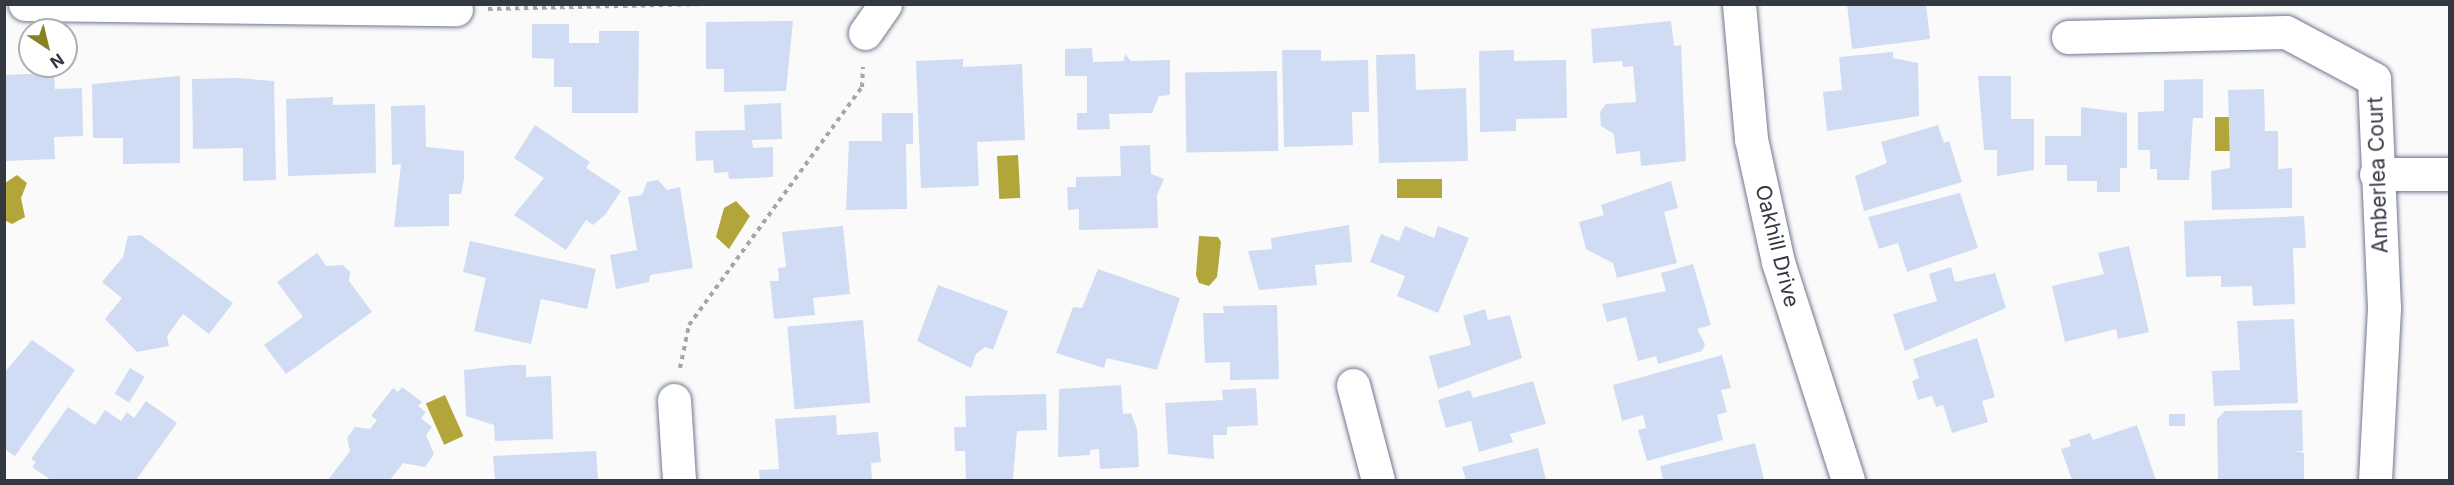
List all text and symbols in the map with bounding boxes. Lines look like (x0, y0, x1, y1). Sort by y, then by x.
north arrow (18, 18, 78, 78)
text: N (46, 49, 68, 73)
street label: Amberlea Court (2363, 96, 2393, 254)
street label: Oakhill Drive (1750, 182, 1804, 310)

